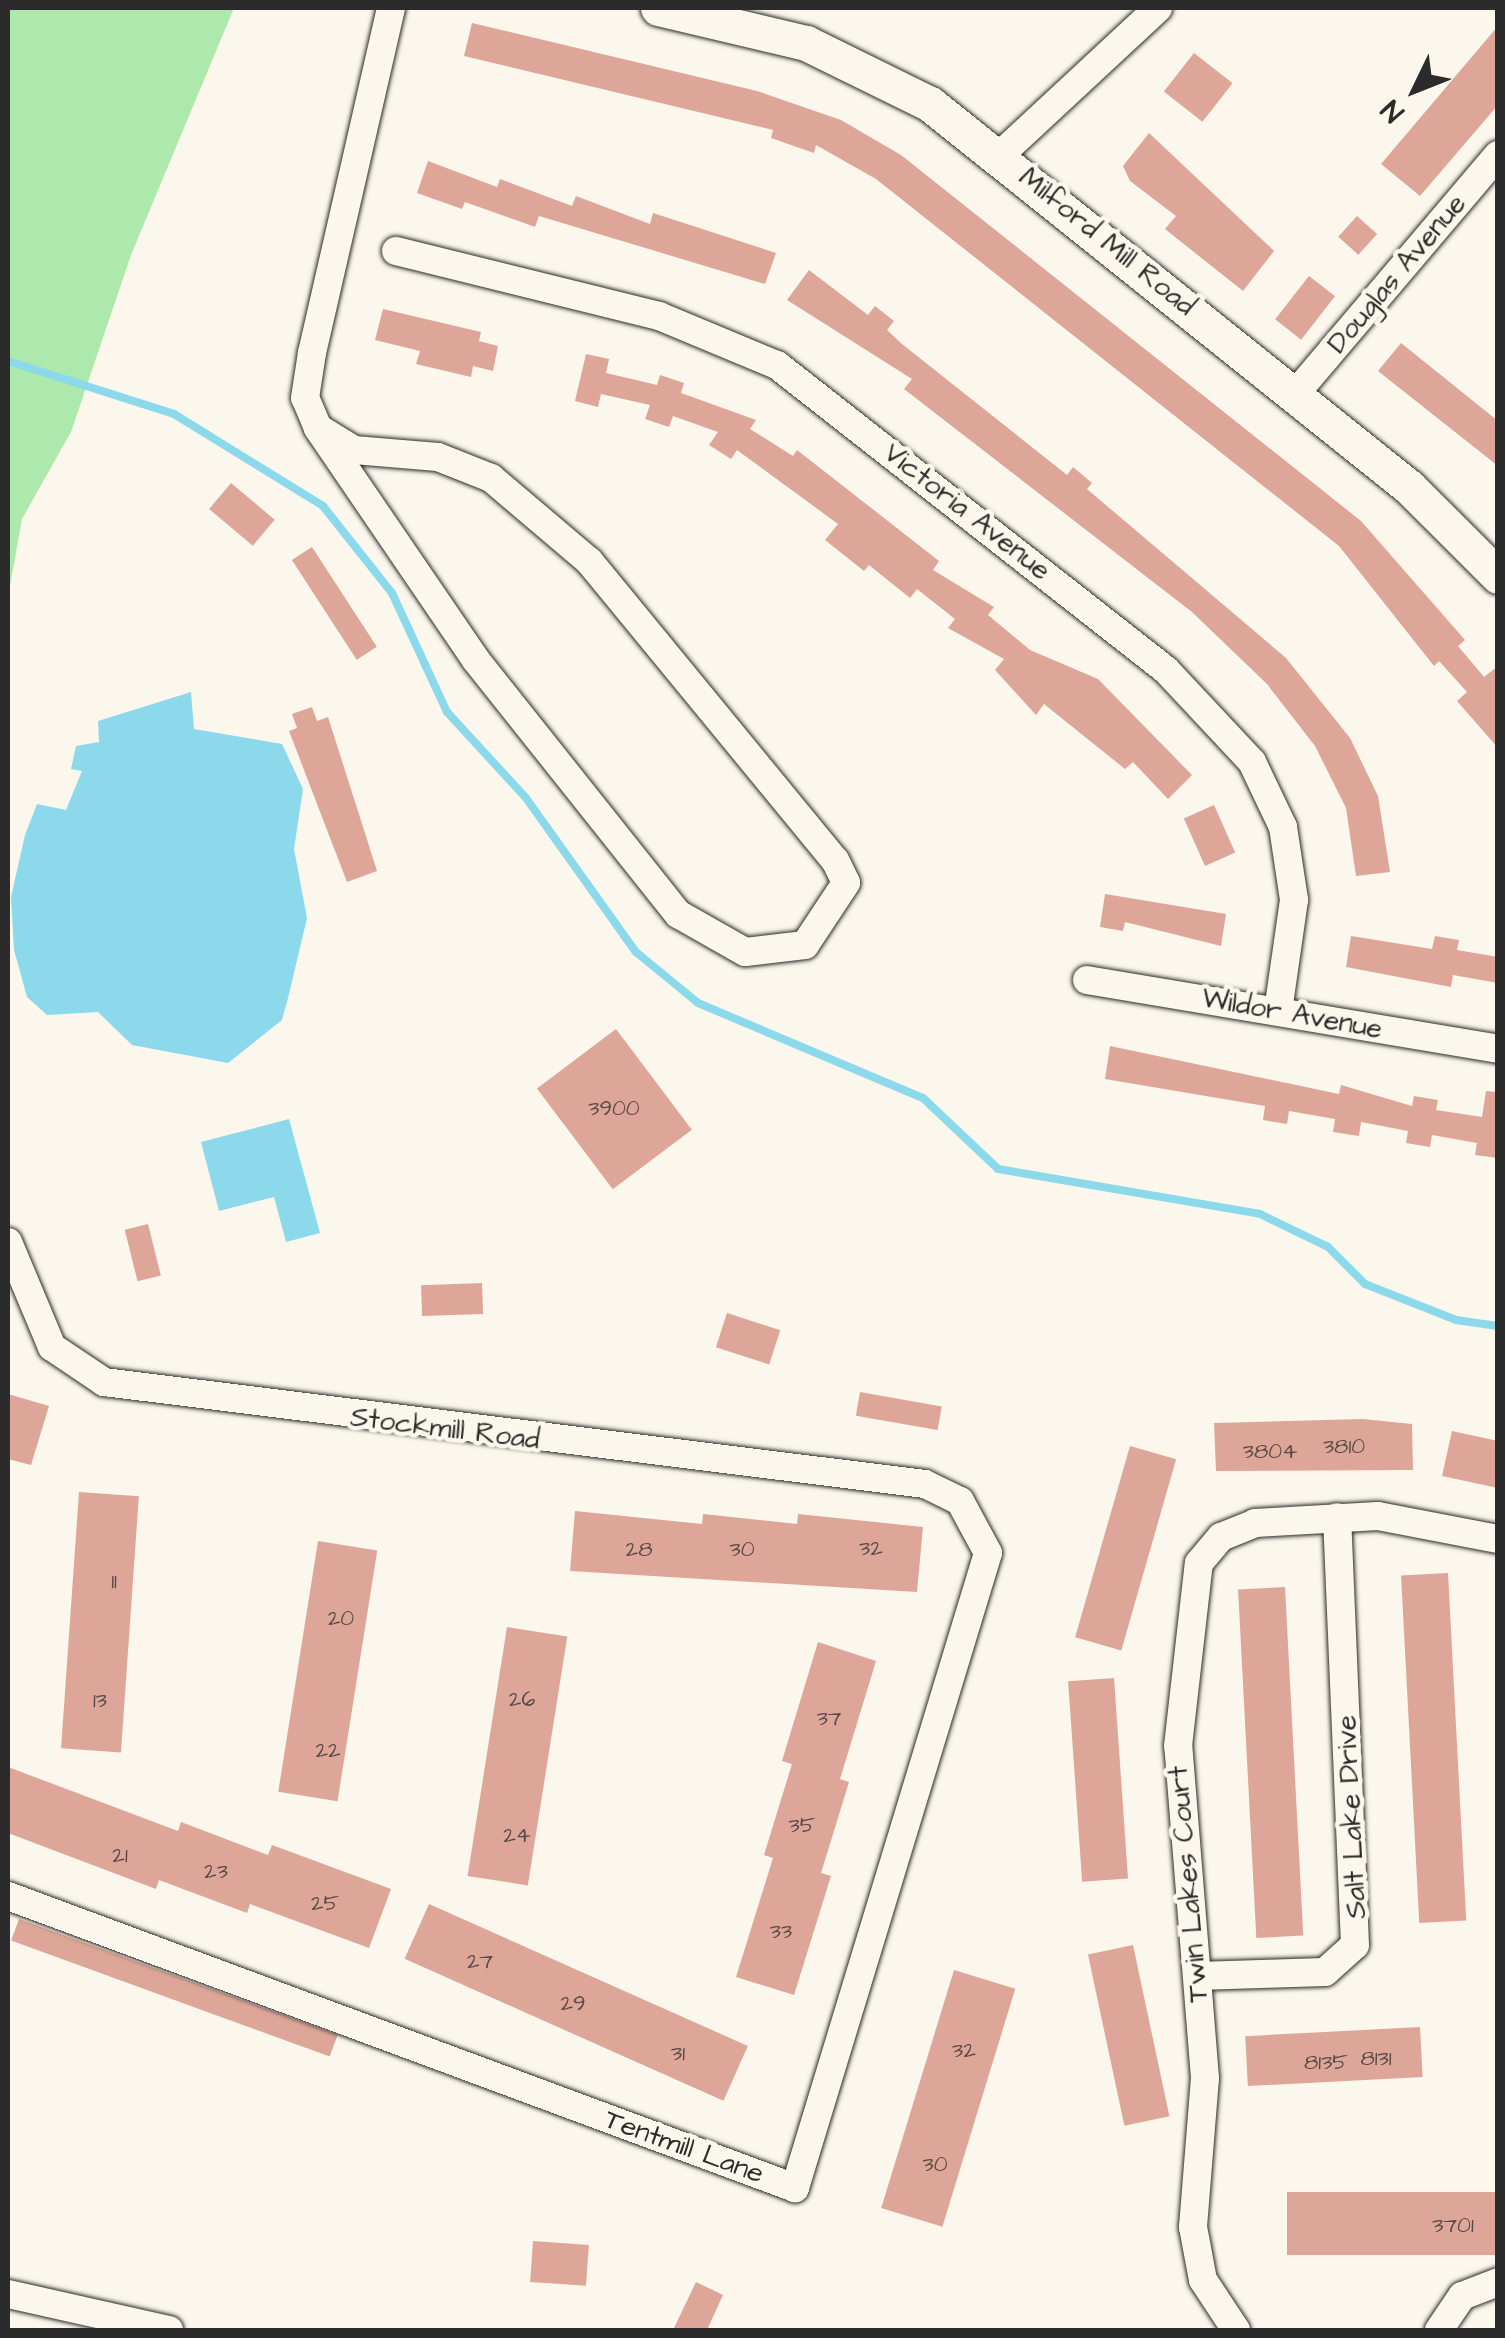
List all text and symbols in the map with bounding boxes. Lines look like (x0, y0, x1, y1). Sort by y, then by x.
north arrow (1365, 40, 1465, 140)
text: N (1372, 91, 1413, 131)
street label: Milford Mill Road (1012, 161, 1202, 323)
street label: Douglas Avenue (1321, 188, 1473, 360)
street label: Victoria Avenue (877, 436, 1057, 588)
street label: Wildor Avenue (1199, 982, 1385, 1046)
house number: 3900 (588, 1096, 640, 1122)
street label: Stockmill Road (348, 1401, 542, 1457)
house number: 3810 (1323, 1434, 1365, 1460)
house number: 3804 (1243, 1439, 1297, 1465)
house number: 32 (859, 1536, 883, 1562)
house number: 28 (626, 1537, 652, 1563)
house number: 30 (729, 1537, 755, 1563)
house number: 11 (111, 1569, 117, 1595)
house number: 20 (328, 1606, 354, 1632)
house number: 26 (509, 1687, 535, 1713)
house number: 13 (93, 1688, 107, 1714)
house number: 37 (817, 1706, 841, 1732)
street label: Salt Lake Drive (1330, 1714, 1374, 1920)
house number: 22 (315, 1738, 341, 1764)
street label: Twin Lakes Court (1162, 1764, 1216, 2004)
house number: 35 (789, 1813, 815, 1839)
house number: 24 (503, 1823, 531, 1849)
house number: 21 (112, 1843, 128, 1869)
house number: 23 (204, 1859, 228, 1885)
house number: 25 (311, 1891, 339, 1917)
house number: 33 (770, 1919, 792, 1945)
house number: 27 (467, 1949, 493, 1975)
house number: 29 (560, 1991, 586, 2017)
house number: 32 (952, 2038, 976, 2064)
house number: 31 (671, 2041, 685, 2067)
house number: 8131 (1360, 2046, 1392, 2072)
house number: 8135 (1304, 2050, 1348, 2076)
street label: Tentmill Lane (600, 2103, 768, 2191)
house number: 30 (922, 2152, 948, 2178)
house number: 3701 (1432, 2213, 1474, 2239)

